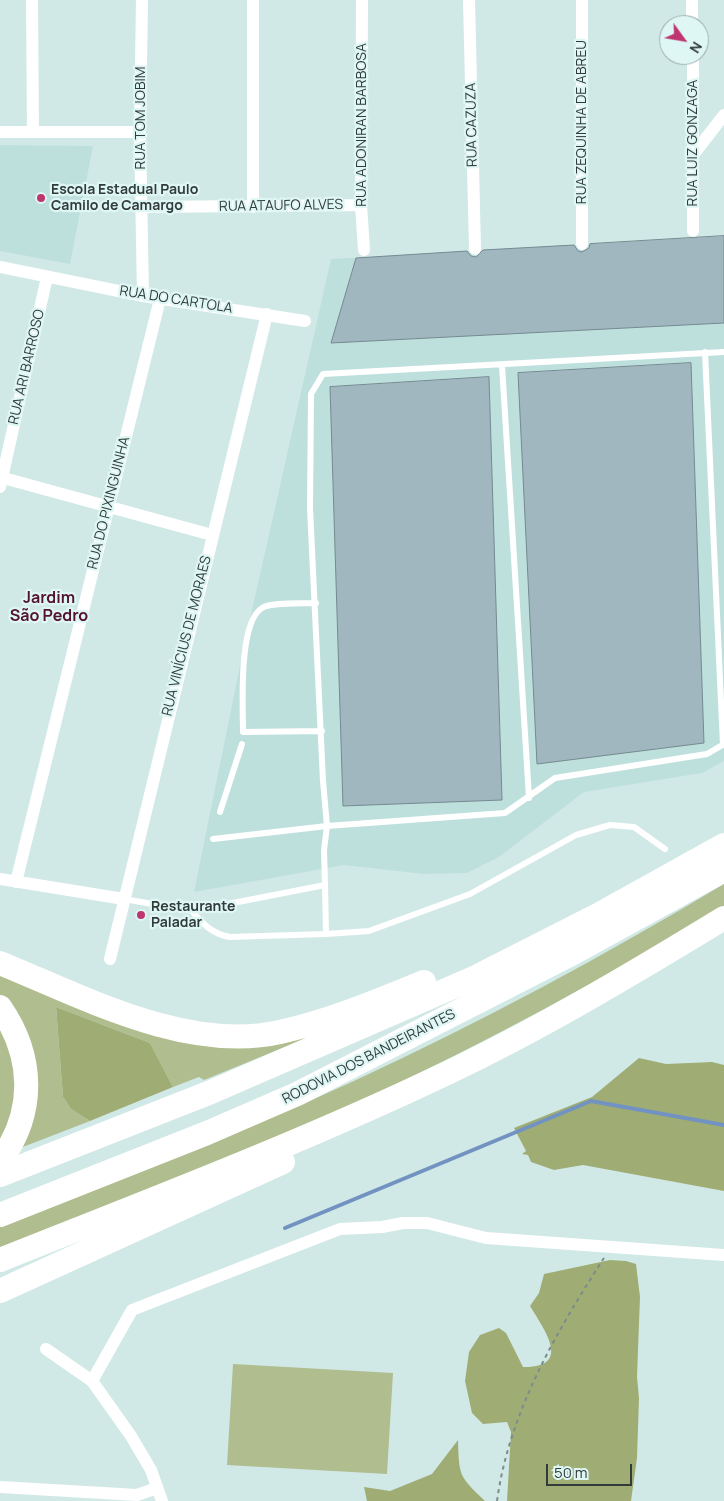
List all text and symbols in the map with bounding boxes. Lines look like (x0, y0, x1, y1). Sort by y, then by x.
north arrow (659, 15, 709, 65)
text: N (686, 38, 707, 57)
street label: RUA ZEQUINHA DE ABREU (574, 40, 590, 204)
street label: RUA ADONIRAN BARBOSA (354, 43, 370, 207)
street label: RUA TOM JOBIM (133, 66, 149, 170)
street label: RUA LUIZ GONZAGA (685, 80, 701, 206)
street label: RUA CAZUZA (463, 83, 481, 167)
place label: Escola Estadual Paulo Camilo de Camargo (51, 182, 198, 214)
marker: Escola Estadual Paulo Camilo de Camargo (35, 192, 47, 204)
street label: RUA ATAUFO ALVES (219, 197, 343, 215)
street label: RUA DO CARTOLA (118, 283, 234, 317)
street label: RUA ARI BARROSO (6, 308, 48, 426)
street label: RUA DO PIXINGUINHA (84, 435, 134, 571)
street label: RUA VINÍCIUS DE MORAES (159, 554, 215, 718)
district label: Jardim São Pedro (10, 589, 88, 627)
place label: Restaurante Paladar (151, 899, 235, 932)
marker: Restaurante Paladar (135, 909, 147, 921)
street label: RODOVIA DOS BANDEIRANTES (280, 1006, 458, 1108)
scale bar (549, 1454, 635, 1486)
text: 50 m (554, 1462, 588, 1483)

